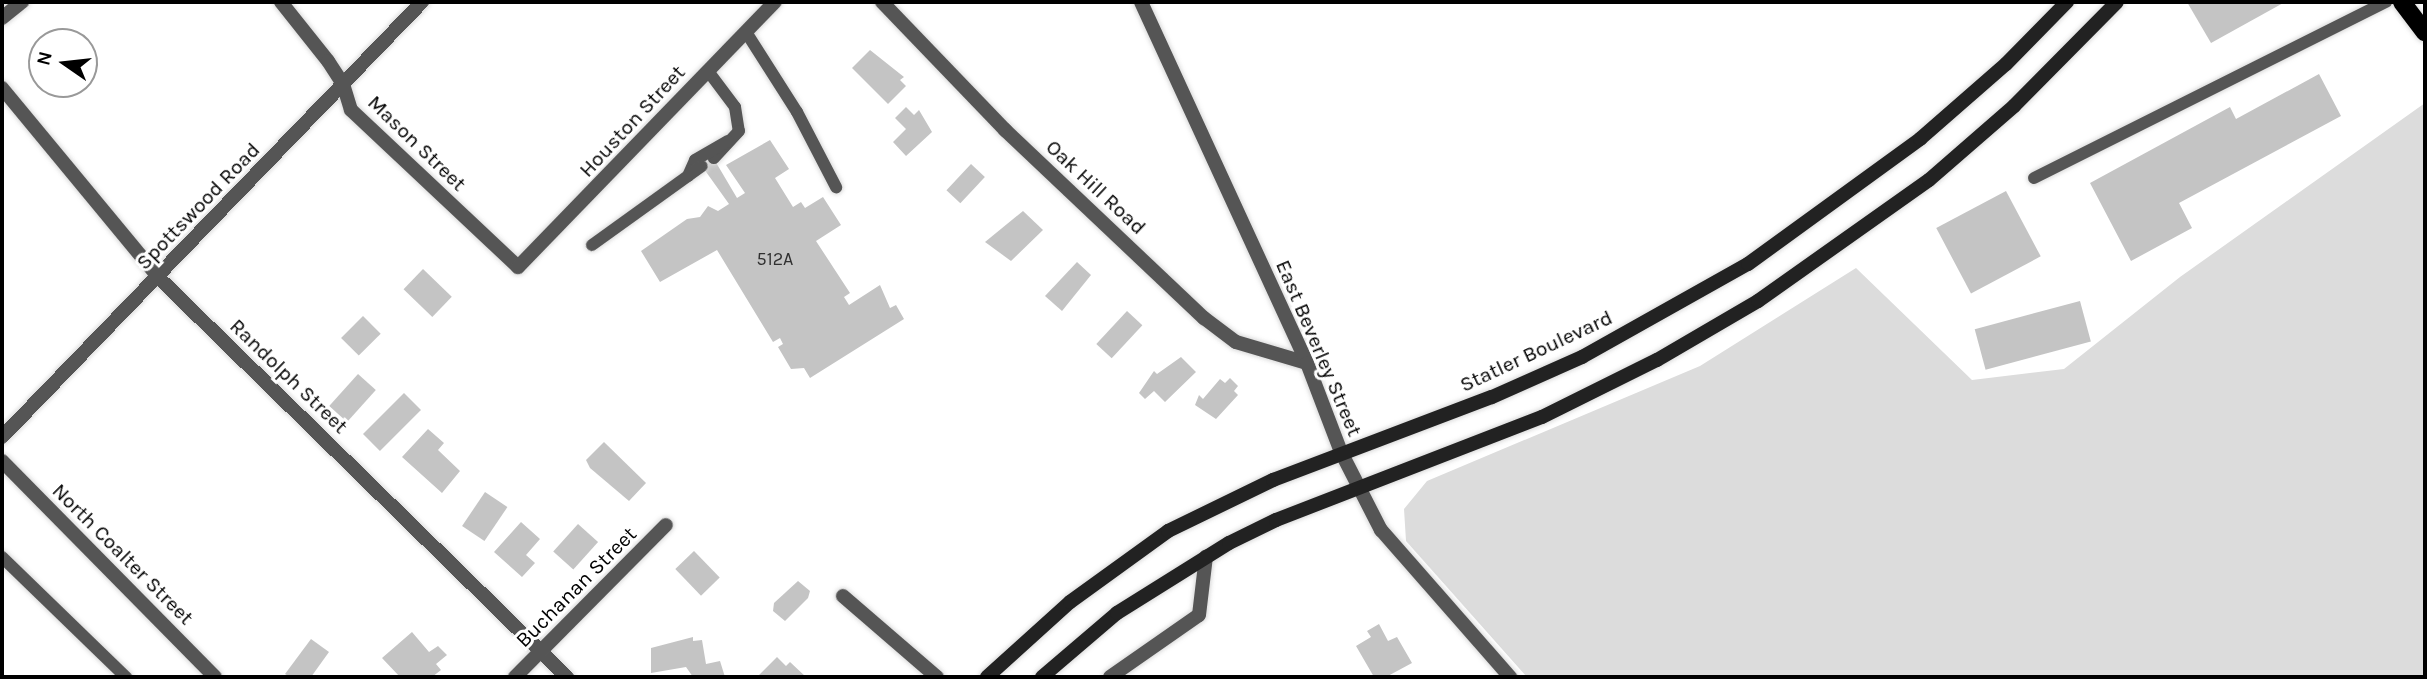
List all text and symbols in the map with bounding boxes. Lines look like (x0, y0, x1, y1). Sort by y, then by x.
north arrow (28, 28, 98, 98)
text: N (32, 49, 57, 68)
street label: Houston Street (574, 60, 690, 182)
street label: Mason Street (363, 90, 471, 196)
street label: Oak Hill Road (1041, 134, 1151, 240)
street label: Spottswood Road (131, 137, 265, 275)
house number: 512A (757, 248, 793, 270)
street label: East Beverley Street (1270, 256, 1368, 440)
street label: Statler Boulevard (1456, 305, 1616, 397)
street label: Randolph Street (225, 313, 353, 439)
street label: North Coalter Street (47, 478, 199, 630)
street label: Buchanan Street (510, 521, 642, 653)

